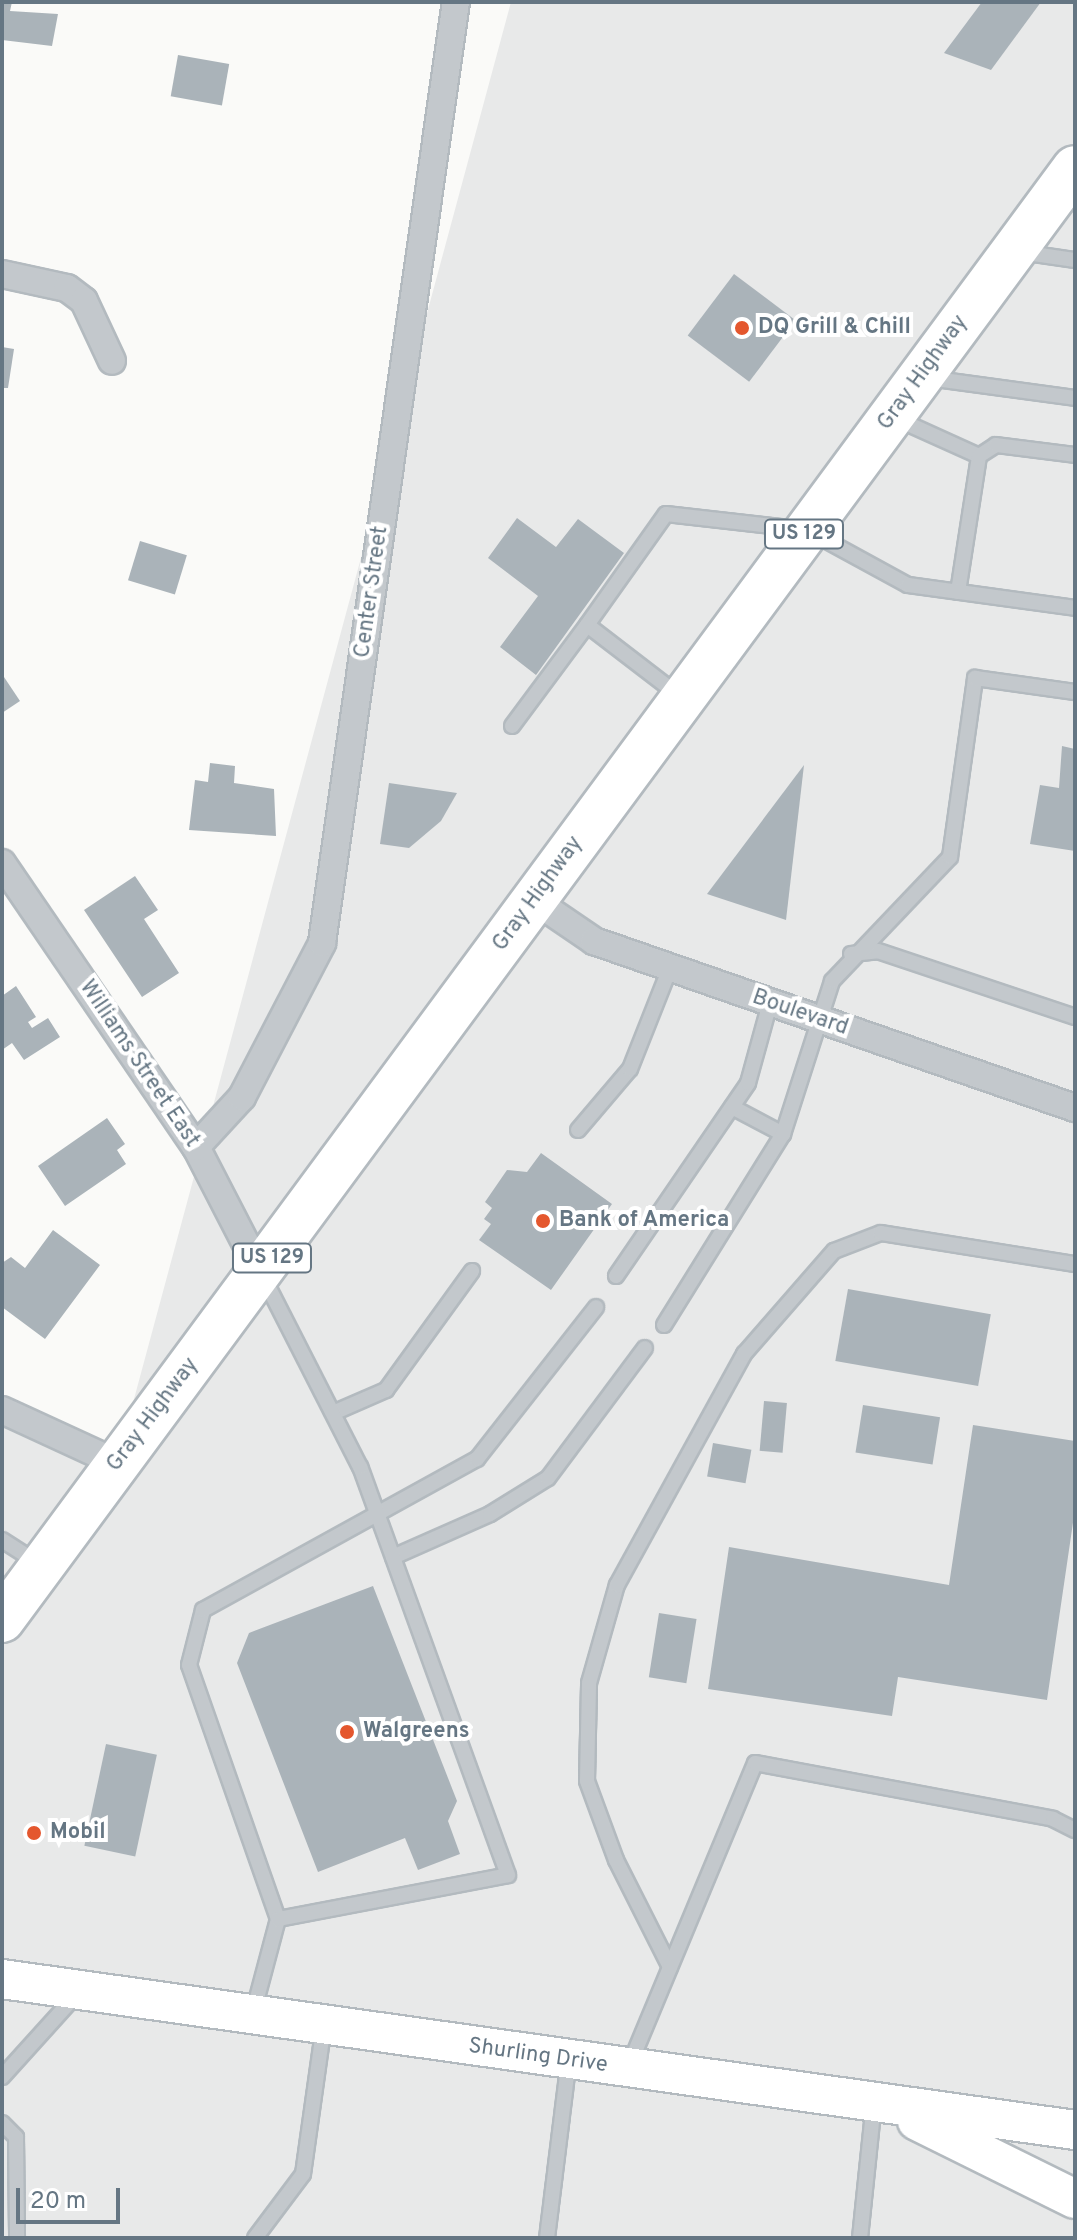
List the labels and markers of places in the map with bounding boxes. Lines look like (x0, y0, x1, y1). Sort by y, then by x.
place label: DQ Grill & Chill (758, 315, 911, 341)
marker: DQ Grill & Chill (733, 319, 751, 337)
place label: Bank of America (559, 1208, 730, 1234)
marker: Bank of America (534, 1212, 552, 1230)
place label: Walgreens (363, 1719, 470, 1745)
marker: Walgreens (338, 1723, 356, 1741)
place label: Mobil (50, 1820, 106, 1846)
marker: Mobil (25, 1824, 43, 1842)

